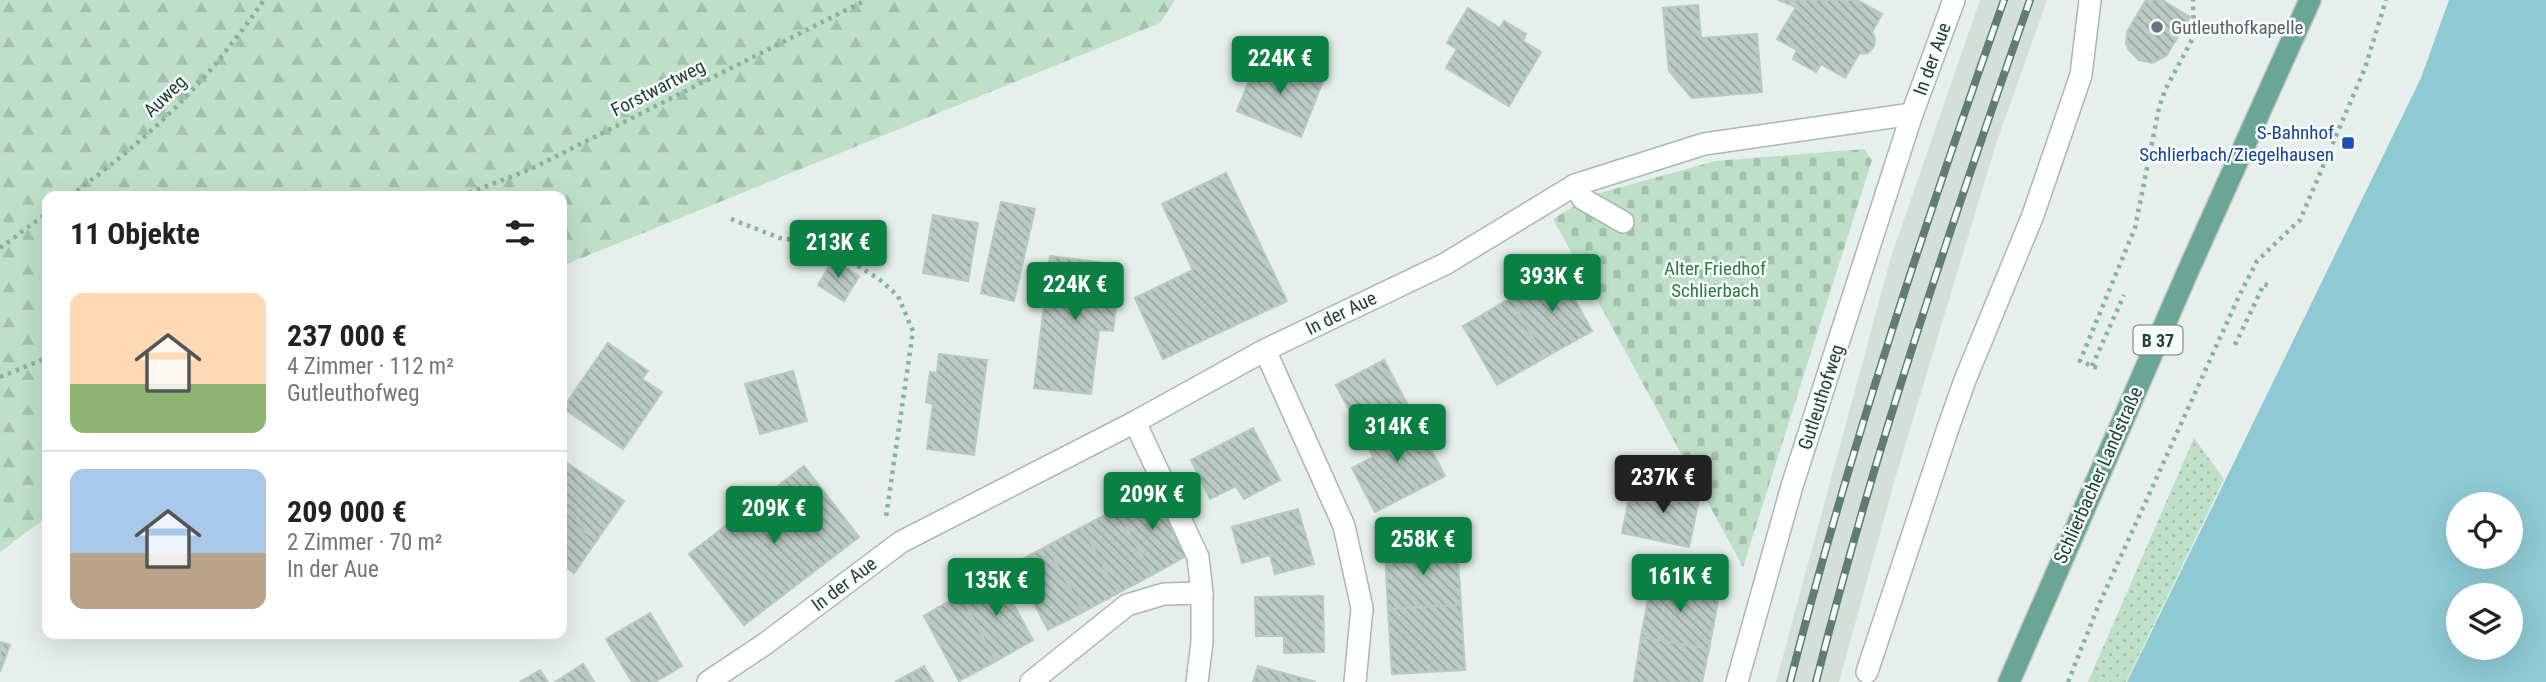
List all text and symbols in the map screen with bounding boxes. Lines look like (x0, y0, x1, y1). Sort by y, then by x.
place label: Gutleuthofkapelle (2171, 16, 2303, 39)
street label: In der Aue (1908, 19, 1956, 99)
marker: Gutleuthofkapelle (2149, 19, 2165, 35)
pin: 224K € (1223, 36, 1337, 96)
text: 224K € (1248, 45, 1312, 72)
street label: Forstwartweg (607, 54, 709, 122)
street label: Auweg (139, 70, 191, 122)
place label: S-Bahnhof Schlierbach/Ziegelhausen (2139, 121, 2334, 166)
marker: S-Bahnhof Schlierbach/Ziegelhausen (2340, 135, 2356, 151)
icon: filters (501, 214, 539, 252)
text: 11 Objekte (70, 216, 200, 251)
pin: 213K € (781, 220, 895, 280)
text: 213K € (806, 229, 870, 256)
pin: 393K € (1495, 254, 1609, 314)
park label: Alter Friedhof Schlierbach (1664, 257, 1766, 302)
pin: 224K € (1018, 262, 1132, 322)
text: 393K € (1520, 263, 1584, 290)
text: 224K € (1043, 271, 1107, 298)
street label: In der Aue (1302, 286, 1380, 340)
text: 237 000 € (287, 318, 407, 353)
icon: home (126, 321, 210, 405)
road number: B 37 (2134, 326, 2182, 354)
street label: Gutleuthofweg (1793, 341, 1849, 453)
text: 4 Zimmer · 112 m² (287, 353, 454, 380)
text: Gutleuthofweg (287, 380, 420, 407)
street label: Schlierbacher Landstraße (2049, 383, 2147, 567)
pin: 314K € (1340, 405, 1454, 464)
text: 314K € (1365, 413, 1429, 440)
pin: 237K € (1606, 456, 1720, 515)
text: 237K € (1631, 464, 1695, 491)
pin: 209K € (1095, 472, 1209, 532)
text: 209K € (1120, 481, 1184, 508)
pin: 209K € (717, 486, 831, 546)
map controls (2446, 492, 2523, 660)
button: locate (2446, 492, 2523, 569)
text: 209 000 € (287, 494, 407, 529)
text: 209K € (742, 495, 806, 522)
icon: home (126, 497, 210, 581)
pin: 258K € (1366, 518, 1480, 577)
text: 258K € (1391, 526, 1455, 553)
text: 2 Zimmer · 70 m² (287, 529, 442, 556)
street label: In der Aue (807, 552, 881, 616)
pin: 161K € (1623, 554, 1737, 614)
text: In der Aue (287, 556, 379, 583)
pin: 135K € (939, 558, 1053, 618)
text: 161K € (1648, 563, 1712, 590)
text: 135K € (964, 567, 1028, 594)
button: layers (2446, 583, 2523, 660)

